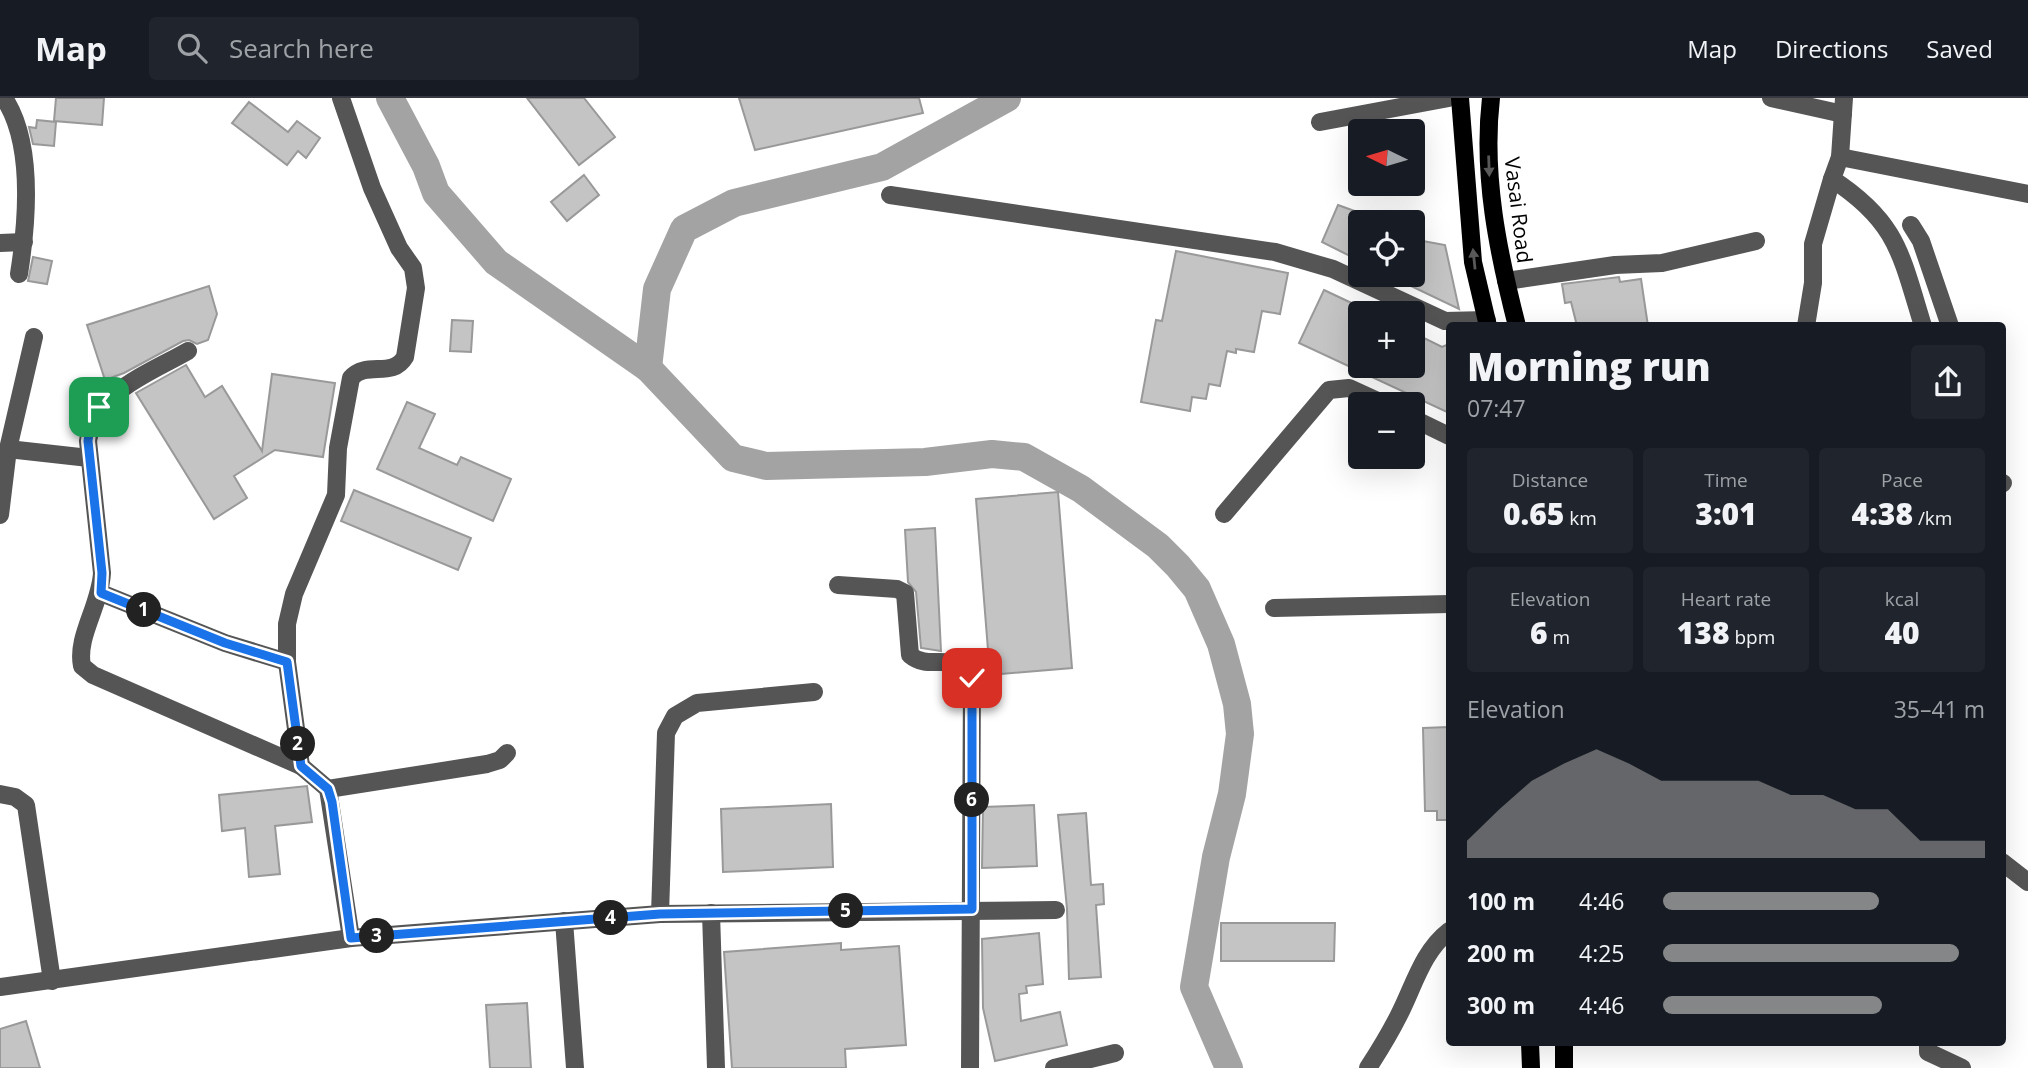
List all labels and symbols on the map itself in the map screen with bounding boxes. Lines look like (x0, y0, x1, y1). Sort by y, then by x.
north arrow (1348, 119, 1424, 196)
one-way arrow (1483, 155, 1495, 177)
street label: Vasai Road (1499, 155, 1539, 265)
one-way arrow (1468, 248, 1479, 270)
pin (69, 377, 129, 437)
pin: 1 (127, 592, 162, 628)
pin (942, 648, 1002, 708)
pin: 2 (280, 726, 316, 762)
pin: 6 (954, 782, 990, 818)
pin: 5 (828, 894, 864, 928)
pin: 4 (594, 900, 628, 936)
pin: 3 (360, 918, 394, 954)

